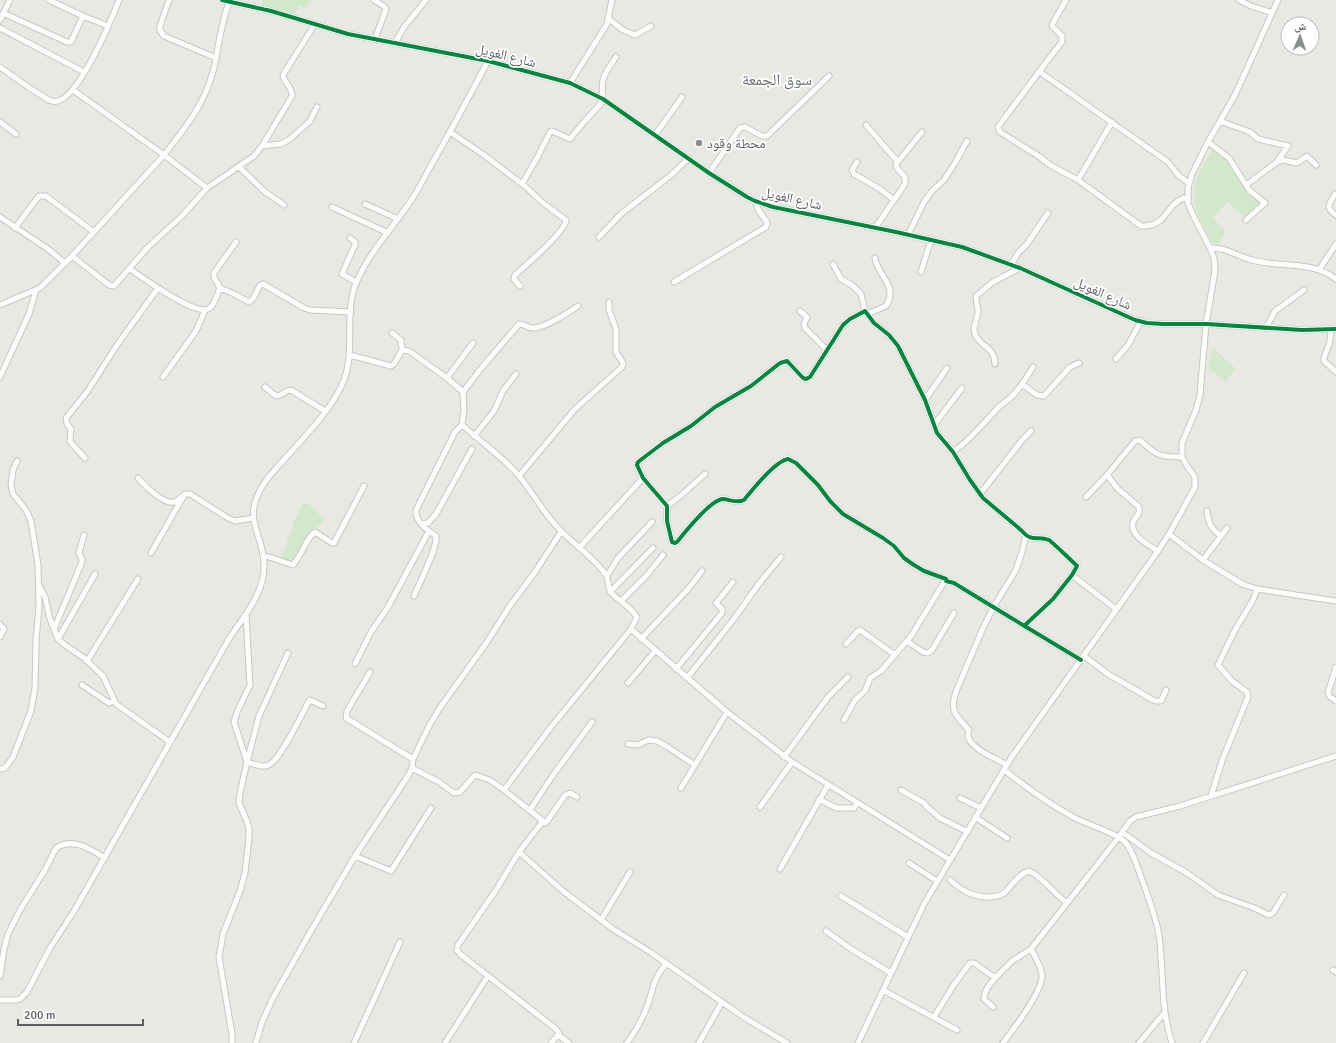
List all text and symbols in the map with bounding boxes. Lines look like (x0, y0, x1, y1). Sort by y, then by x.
north arrow (1280, 16, 1320, 56)
text: ش (1294, 20, 1307, 34)
street label: شارع الغويل (474, 40, 538, 72)
district label: سوق الجمعة (742, 70, 812, 90)
place label: محطة وقود (707, 135, 766, 152)
marker: محطة وقود (694, 138, 704, 148)
street label: شارع الغويل (760, 183, 824, 215)
street label: شارع الغويل (1071, 273, 1134, 315)
scale bar (18, 1001, 143, 1027)
text: 200 m (24, 1008, 56, 1023)

